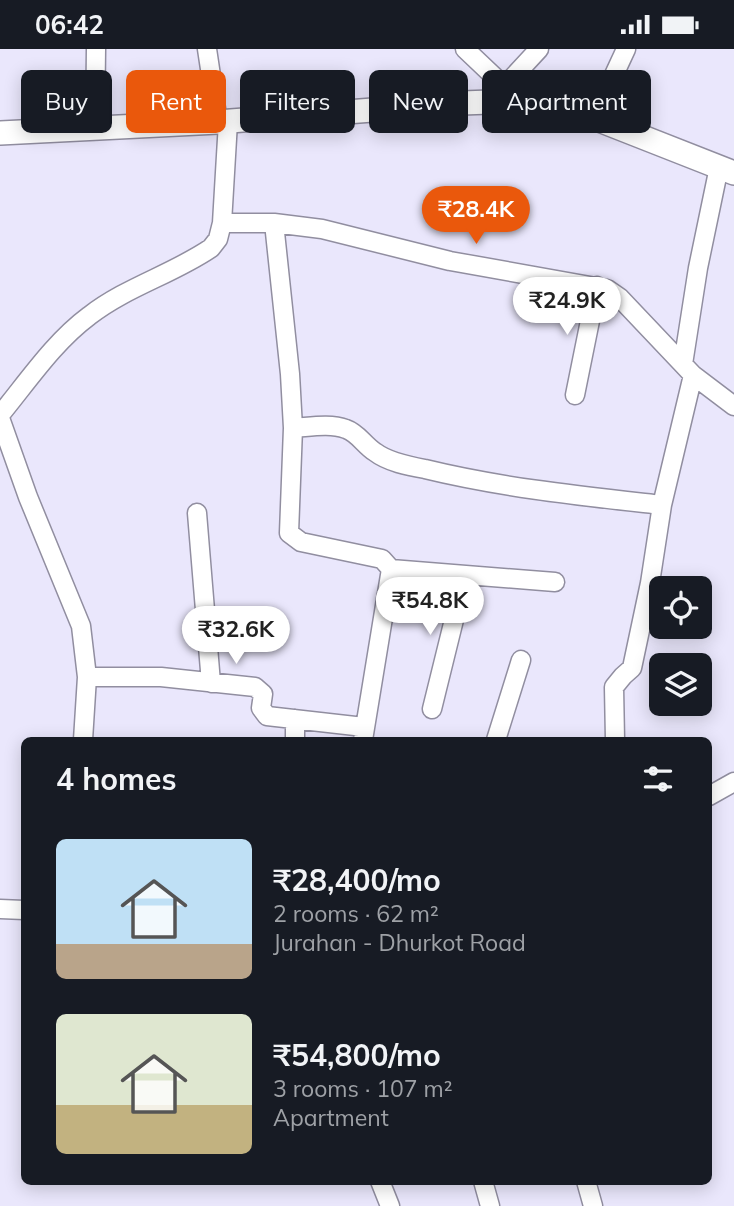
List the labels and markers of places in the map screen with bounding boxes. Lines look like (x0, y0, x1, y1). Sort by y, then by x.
pin: ₹28.4K (419, 187, 533, 246)
pin: ₹24.9K (510, 278, 624, 337)
pin: ₹54.8K (373, 577, 487, 637)
pin: ₹32.6K (179, 607, 293, 666)

